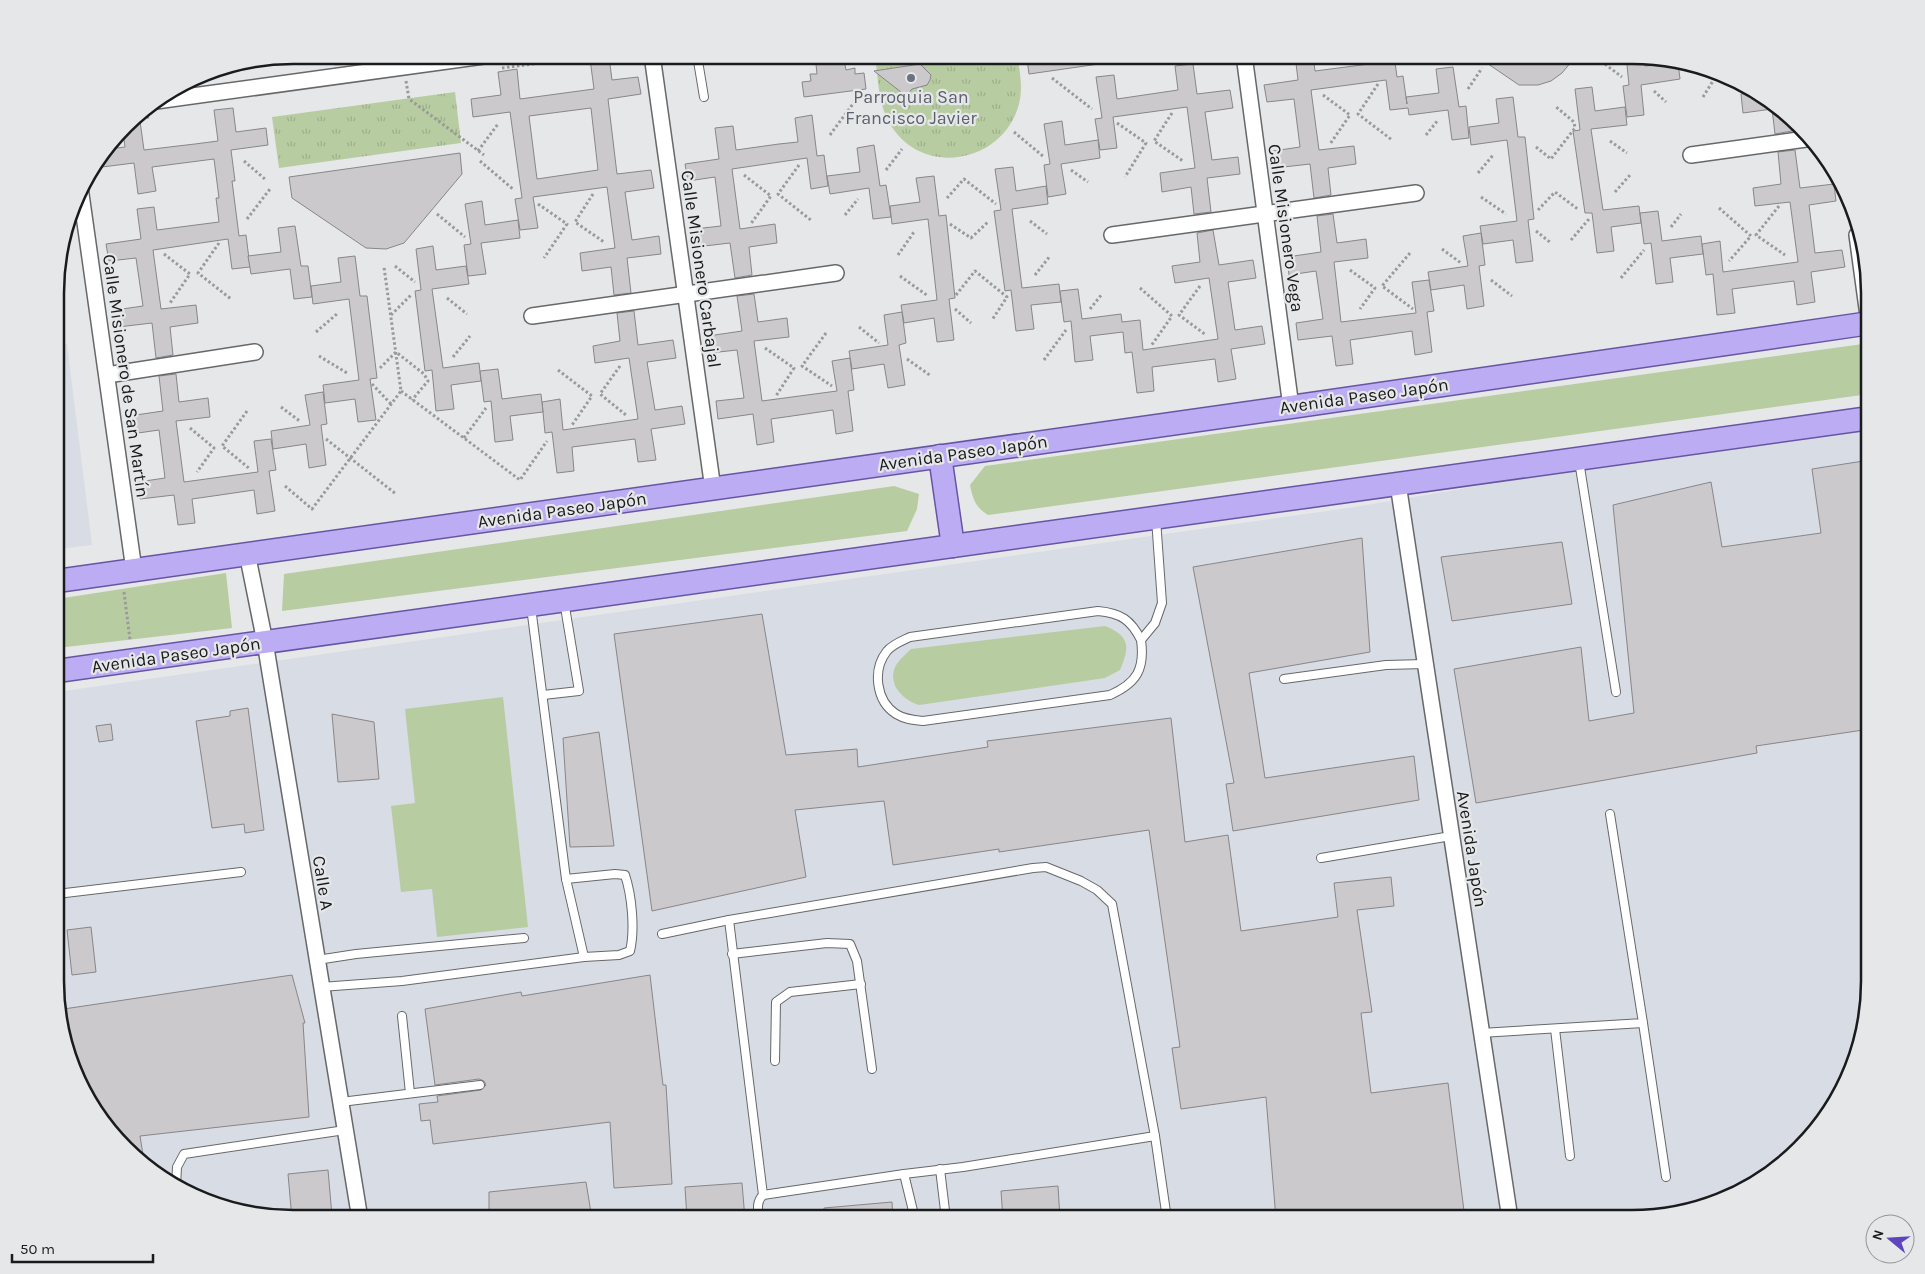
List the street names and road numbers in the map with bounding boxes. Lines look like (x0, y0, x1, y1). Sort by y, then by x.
street label: Calle Misionero Vega (1263, 143, 1309, 313)
street label: Calle Misionero Carbajal (676, 169, 726, 369)
street label: Calle Misionero de San Martín (98, 253, 154, 499)
street label: Avenida Paseo Japón (1278, 373, 1450, 419)
street label: Avenida Paseo Japón (877, 430, 1049, 476)
street label: Avenida Paseo Japón (476, 487, 648, 533)
street label: Avenida Paseo Japón (90, 632, 262, 678)
street label: Avenida Japón (1452, 789, 1492, 909)
street label: Calle A (308, 854, 338, 912)

